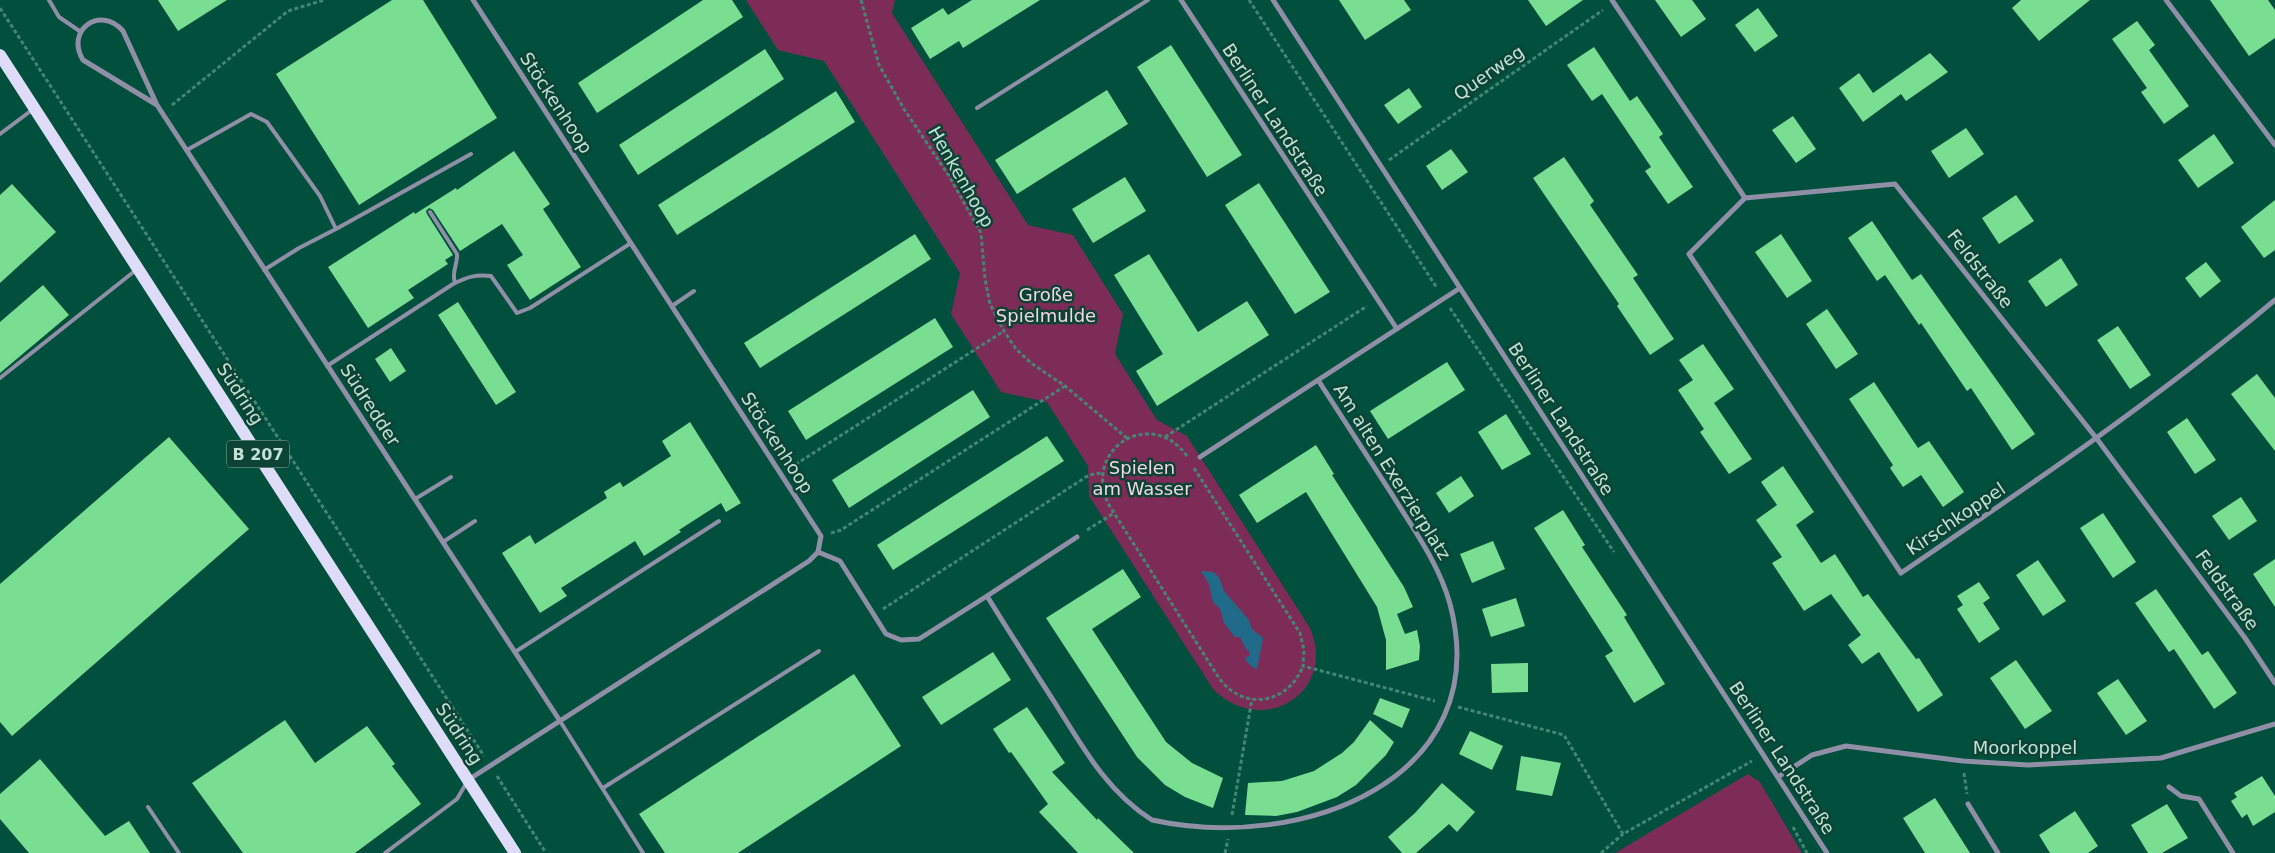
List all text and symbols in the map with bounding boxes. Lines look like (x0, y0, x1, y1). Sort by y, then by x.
street label: Berliner Landstraße (1218, 40, 1333, 200)
street label: Querweg (1449, 41, 1528, 105)
street label: Stöckenhoop (516, 48, 597, 157)
street label: Henkenhoop (924, 123, 999, 231)
street label: Feldstraße (1943, 225, 2018, 312)
park label: Große Spielmulde (996, 284, 1096, 326)
street label: Berliner Landstraße (1504, 339, 1619, 499)
street label: Südring (213, 359, 268, 429)
street label: Südredder (336, 360, 405, 450)
street label: Am alten Exerzierplatz (1330, 380, 1455, 564)
street label: Stöckenhoop (737, 388, 818, 497)
road number: B 207 (227, 440, 289, 468)
park label: Spielen am Wasser (1092, 457, 1192, 499)
street label: Kirschkoppel (1902, 478, 2009, 559)
street label: Feldstraße (2191, 545, 2264, 634)
street label: Berliner Landstraße (1725, 678, 1840, 838)
street label: Südring (432, 699, 487, 769)
street label: Moorkoppel (1973, 737, 2077, 758)

